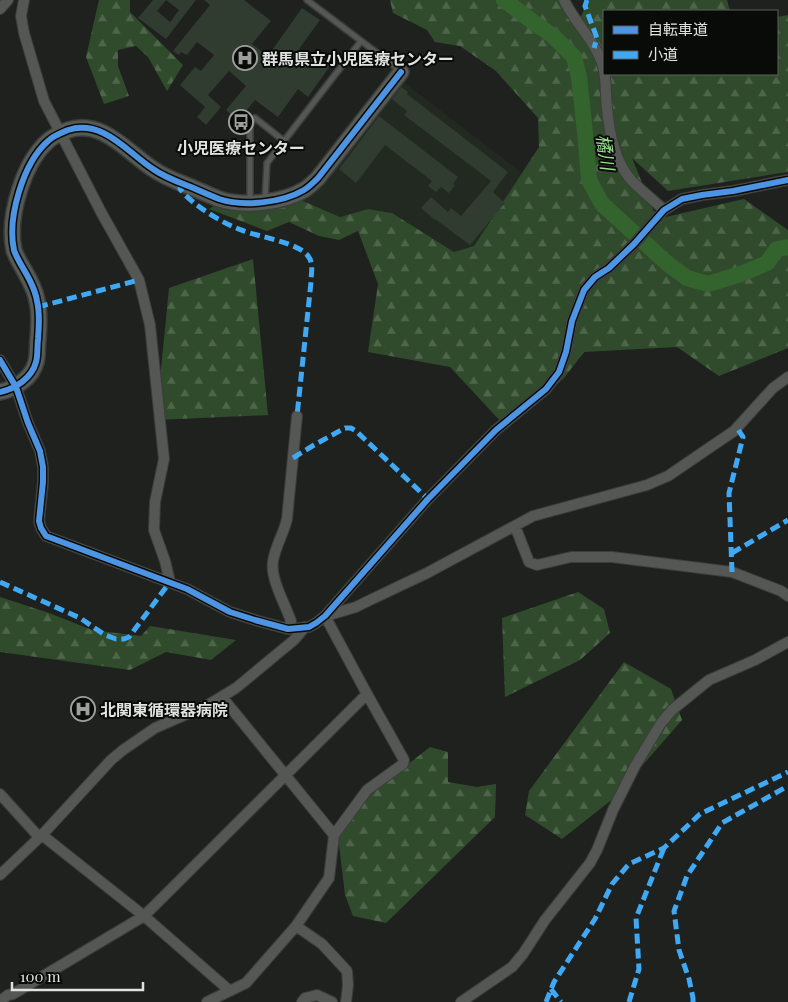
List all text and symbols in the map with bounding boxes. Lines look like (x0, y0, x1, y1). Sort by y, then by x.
legend (603, 10, 778, 75)
text: 自転車道 (648, 19, 708, 39)
text: 小道 (648, 44, 678, 64)
hospital icon: 群馬県立小児医療センター (232, 45, 258, 71)
place label: 群馬県立小児医療センター (262, 48, 454, 69)
bus stop icon: 小児医療センター (228, 109, 254, 135)
water label: 橘川 (592, 133, 621, 173)
place label: 小児医療センター (177, 137, 305, 158)
hospital icon: 北関東循環器病院 (70, 696, 96, 722)
place label: 北関東循環器病院 (100, 699, 228, 720)
scale bar (12, 960, 144, 992)
text: 100 m (20, 966, 61, 986)

